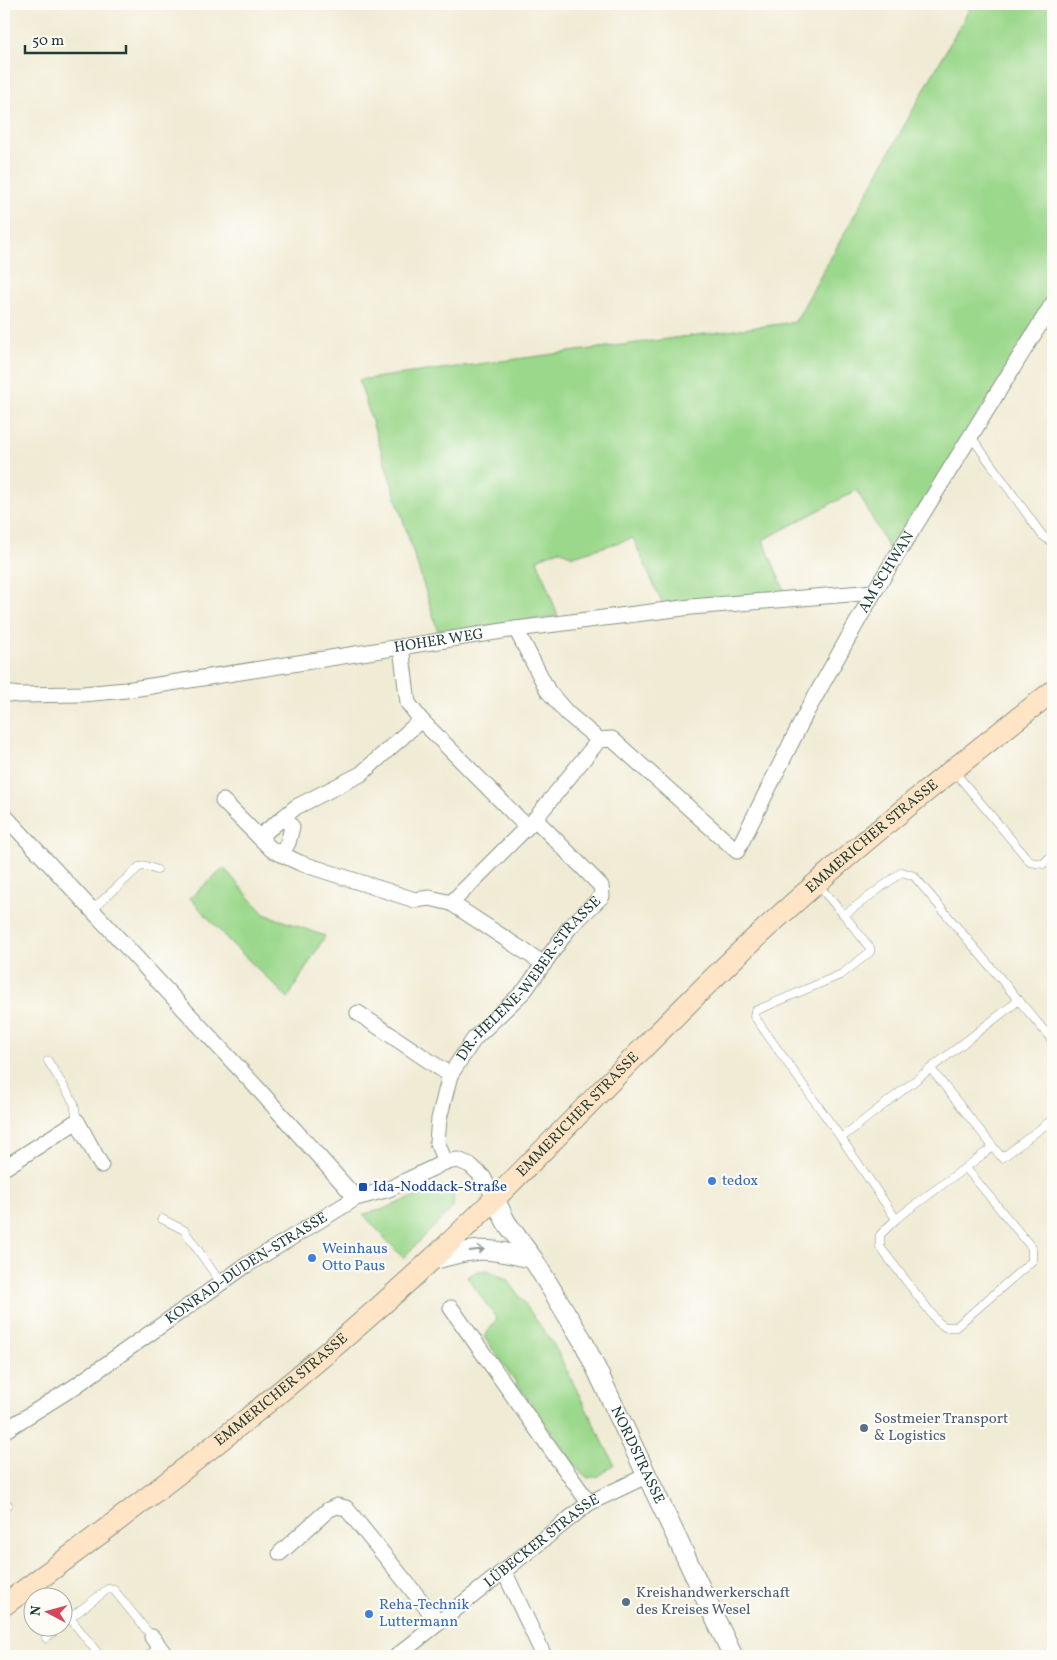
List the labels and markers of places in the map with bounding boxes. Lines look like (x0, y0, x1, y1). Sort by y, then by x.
place label: tedox (722, 1171, 758, 1192)
marker: tedox (706, 1175, 718, 1187)
place label: Ida-Noddack-Straße (373, 1177, 507, 1198)
marker: Ida-Noddack-Straße (357, 1181, 369, 1193)
place label: Weinhaus Otto Paus (322, 1239, 388, 1277)
marker: Weinhaus Otto Paus (306, 1252, 318, 1264)
place label: Sostmeier Transport & Logistics (874, 1409, 1008, 1447)
marker: Sostmeier Transport & Logistics (858, 1422, 870, 1434)
place label: Kreishandwerkerschaft des Kreises Wesel (636, 1583, 790, 1621)
place label: Reha-Technik Luttermann (379, 1595, 469, 1633)
marker: Kreishandwerkerschaft des Kreises Wesel (620, 1596, 632, 1608)
marker: Reha-Technik Luttermann (363, 1608, 375, 1620)

